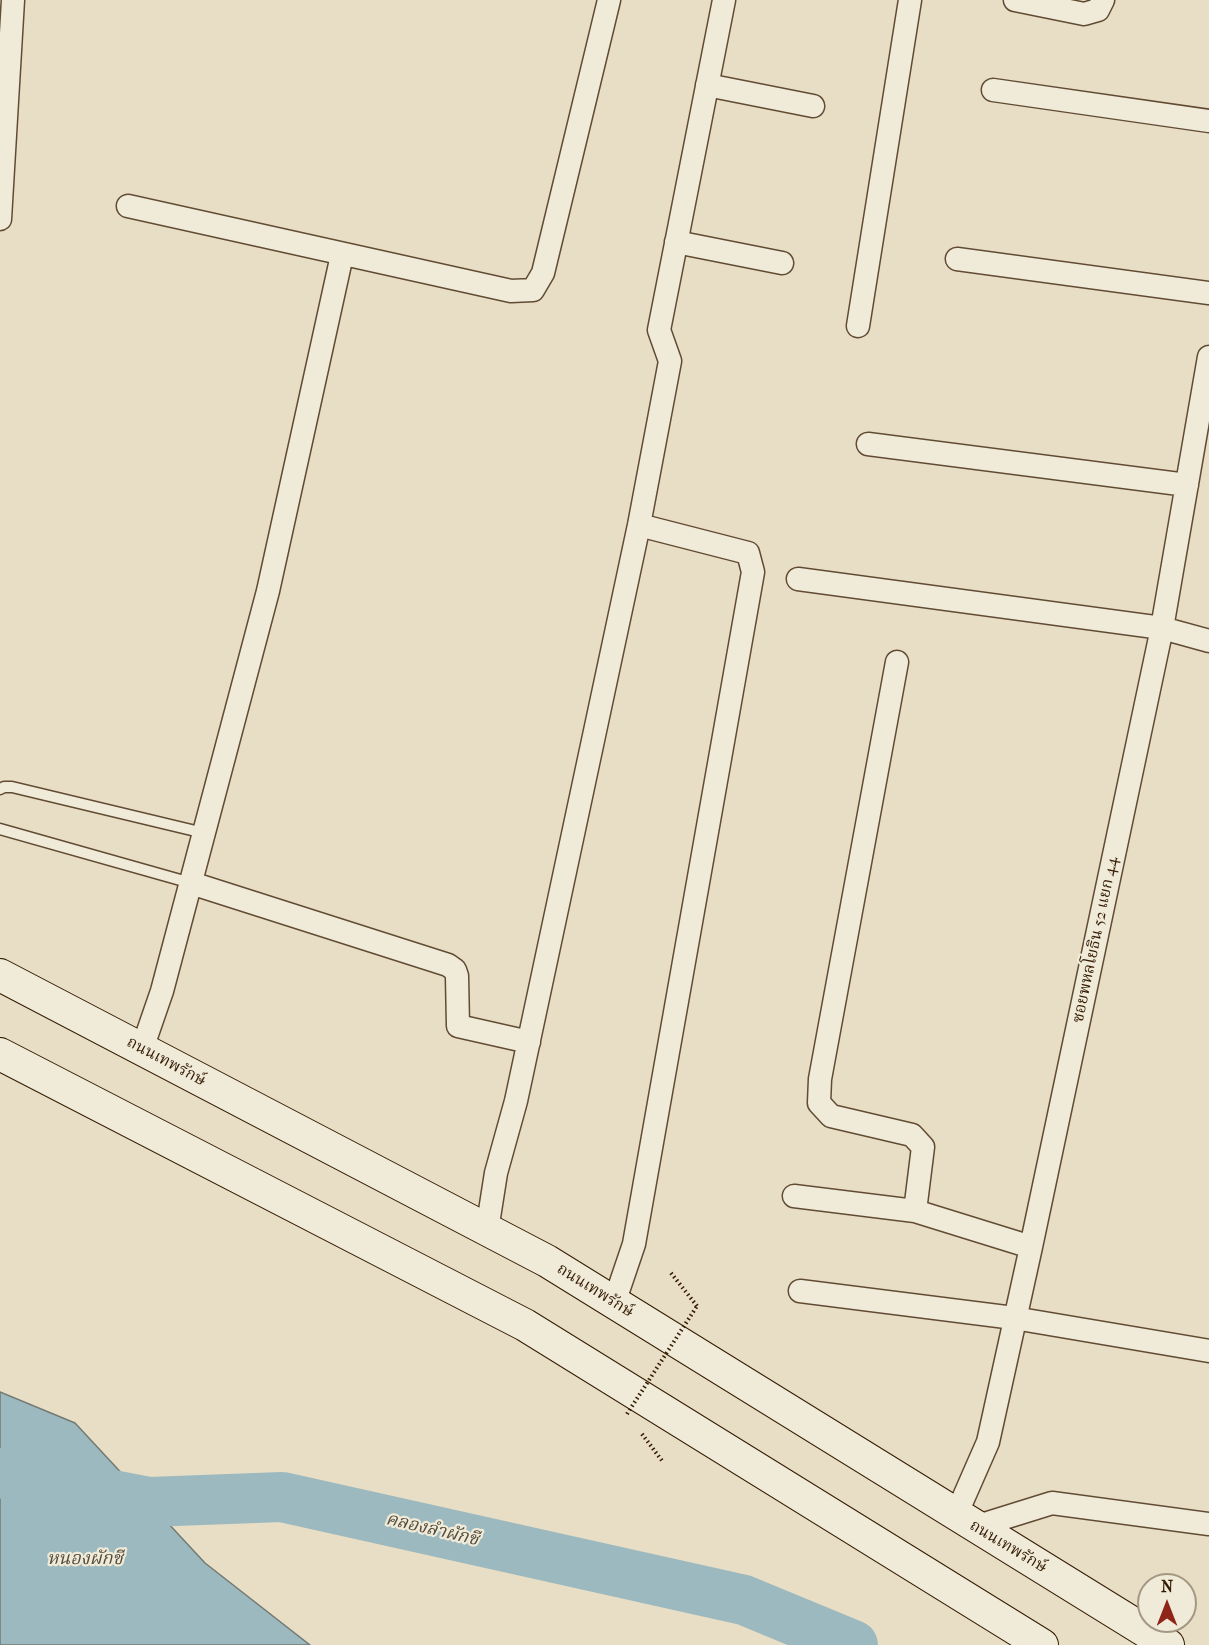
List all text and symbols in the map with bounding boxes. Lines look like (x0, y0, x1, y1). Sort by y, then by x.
street label: ซอยพหลโยธิน 52 แยก 44 (1069, 855, 1123, 1025)
street label: ถนนเทพรักษ์ (123, 1033, 209, 1091)
street label: ถนนเทพรักษ์ (553, 1260, 637, 1322)
water label: คลองลำผักชี (383, 1509, 481, 1551)
street label: ถนนเทพรักษ์ (966, 1516, 1050, 1578)
water label: หนองผักชี (47, 1549, 123, 1571)
north arrow (1137, 1573, 1197, 1633)
text: N (1161, 1577, 1173, 1596)

